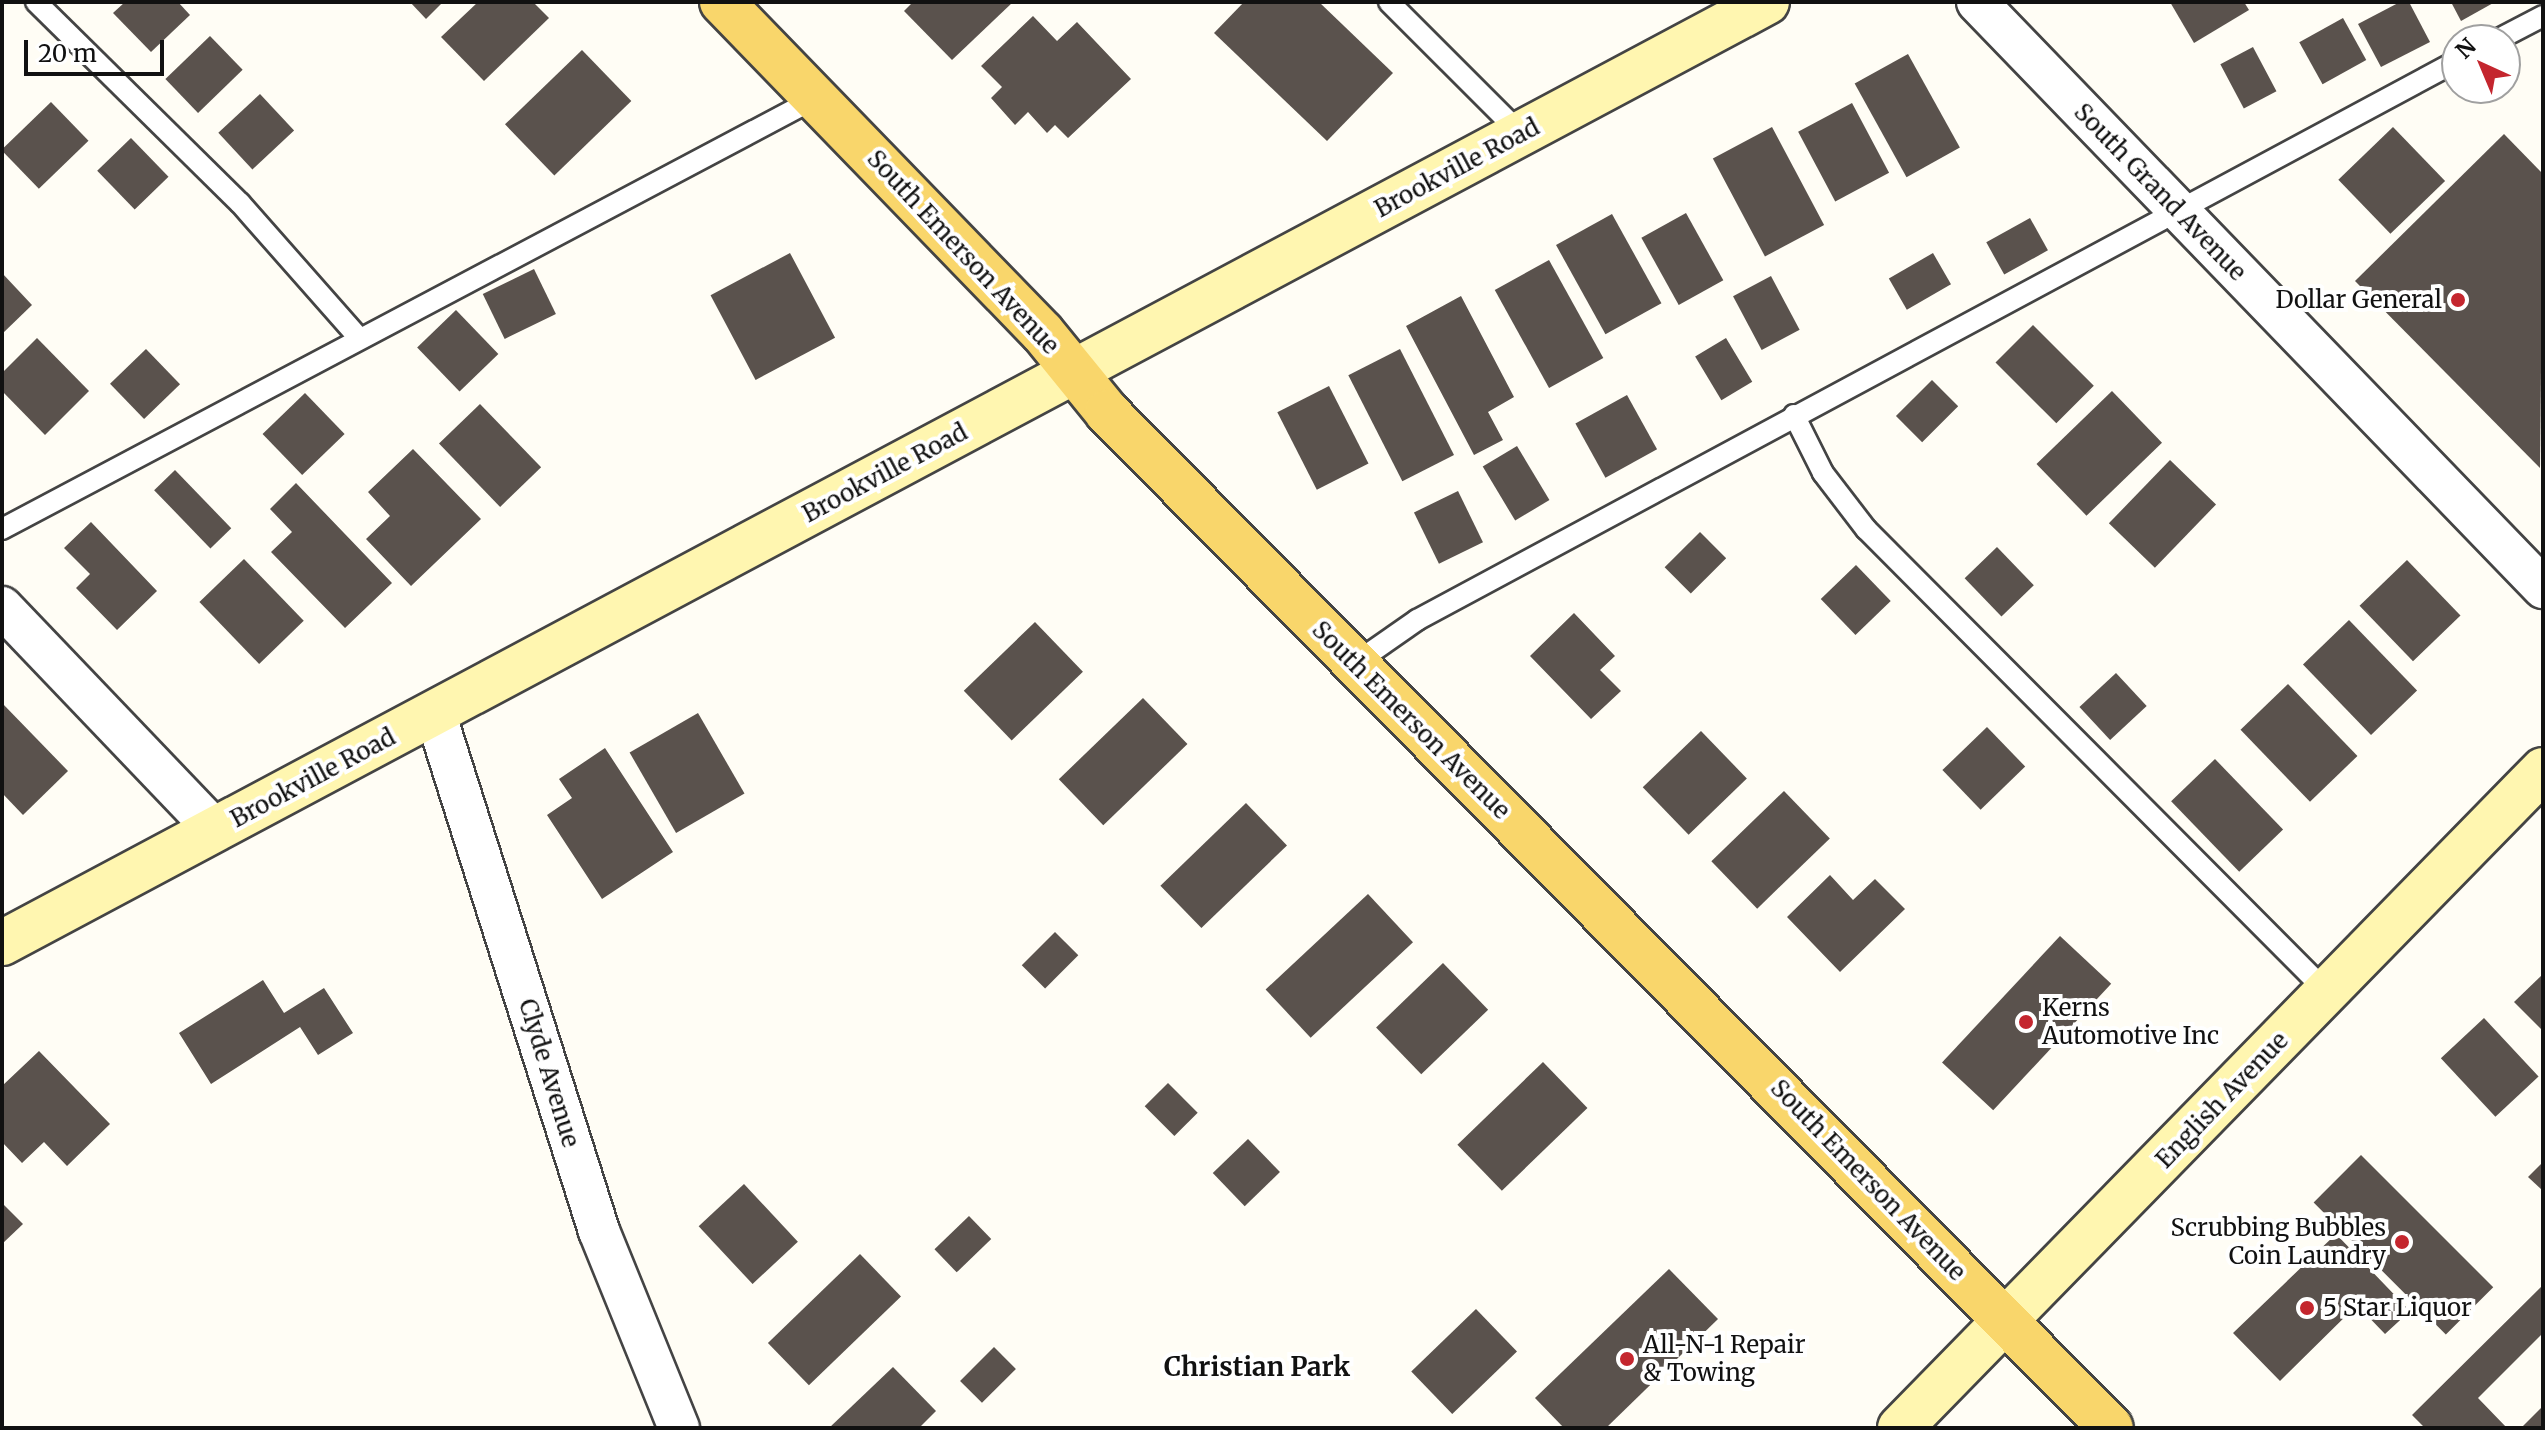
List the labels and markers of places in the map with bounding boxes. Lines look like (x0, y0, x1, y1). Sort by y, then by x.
place label: Dollar General (2275, 286, 2442, 314)
marker: Dollar General (2449, 291, 2467, 309)
place label: Kerns Automotive Inc (2042, 994, 2219, 1050)
marker: Kerns Automotive Inc (2017, 1013, 2035, 1031)
place label: Scrubbing Bubbles Coin Laundry (2170, 1214, 2386, 1270)
marker: Scrubbing Bubbles Coin Laundry (2393, 1233, 2411, 1251)
place label: 5 Star Liquor (2323, 1294, 2472, 1322)
marker: 5 Star Liquor (2298, 1299, 2316, 1317)
place label: All-N-1 Repair & Towing (1643, 1331, 1805, 1387)
marker: All-N-1 Repair & Towing (1618, 1350, 1636, 1368)

